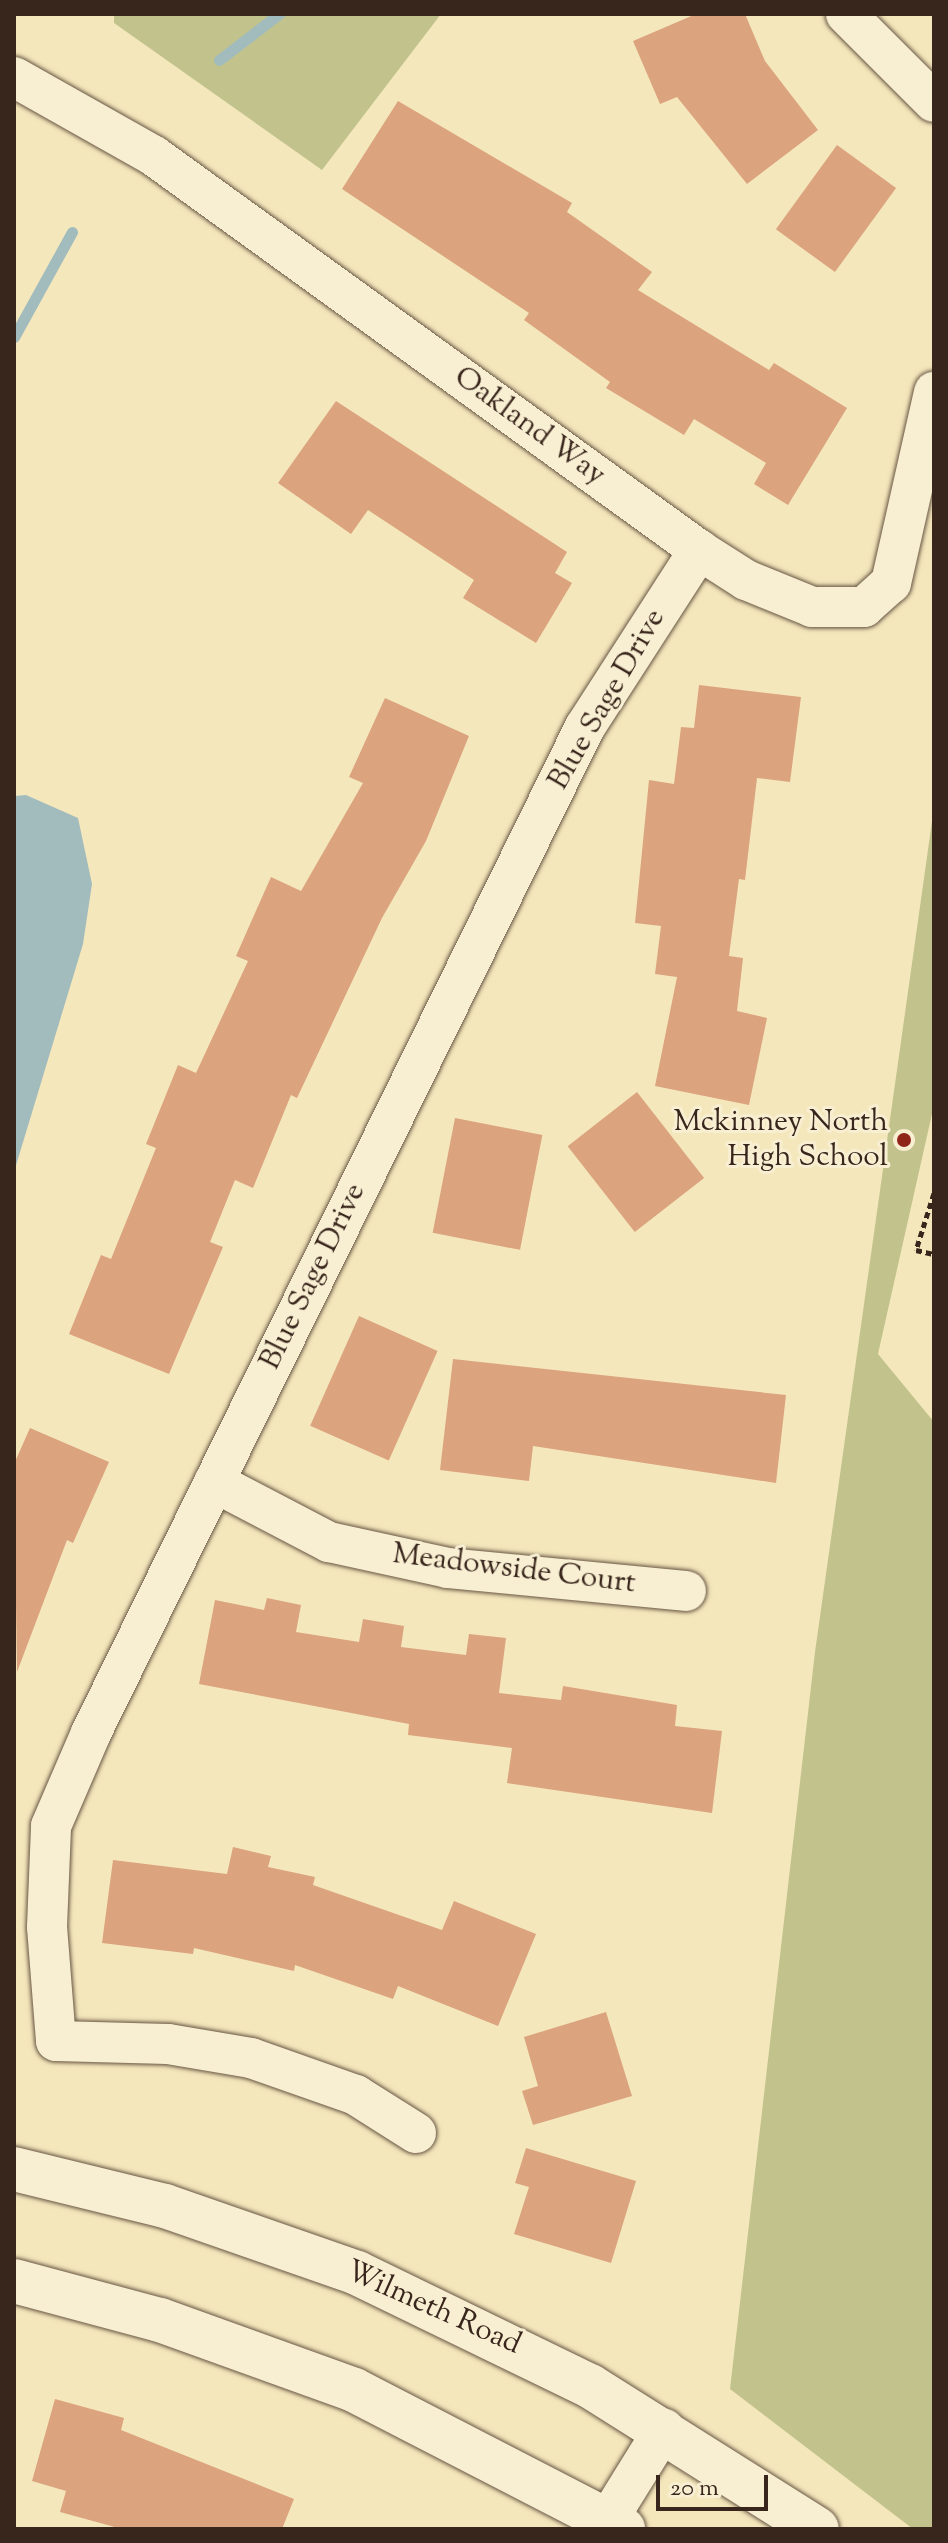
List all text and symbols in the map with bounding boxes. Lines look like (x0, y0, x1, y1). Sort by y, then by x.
street label: Oakland Way (446, 360, 612, 494)
street label: Blue Sage Drive (542, 603, 674, 797)
place label: Mckinney North High School (674, 1105, 888, 1176)
marker: Mckinney North High School (895, 1131, 913, 1149)
street label: Blue Sage Drive (253, 1178, 375, 1376)
street label: Meadowside Court (390, 1537, 638, 1603)
street label: Wilmeth Road (340, 2254, 526, 2364)
scale bar (660, 2459, 772, 2509)
text: 20 m (670, 2472, 719, 2506)

